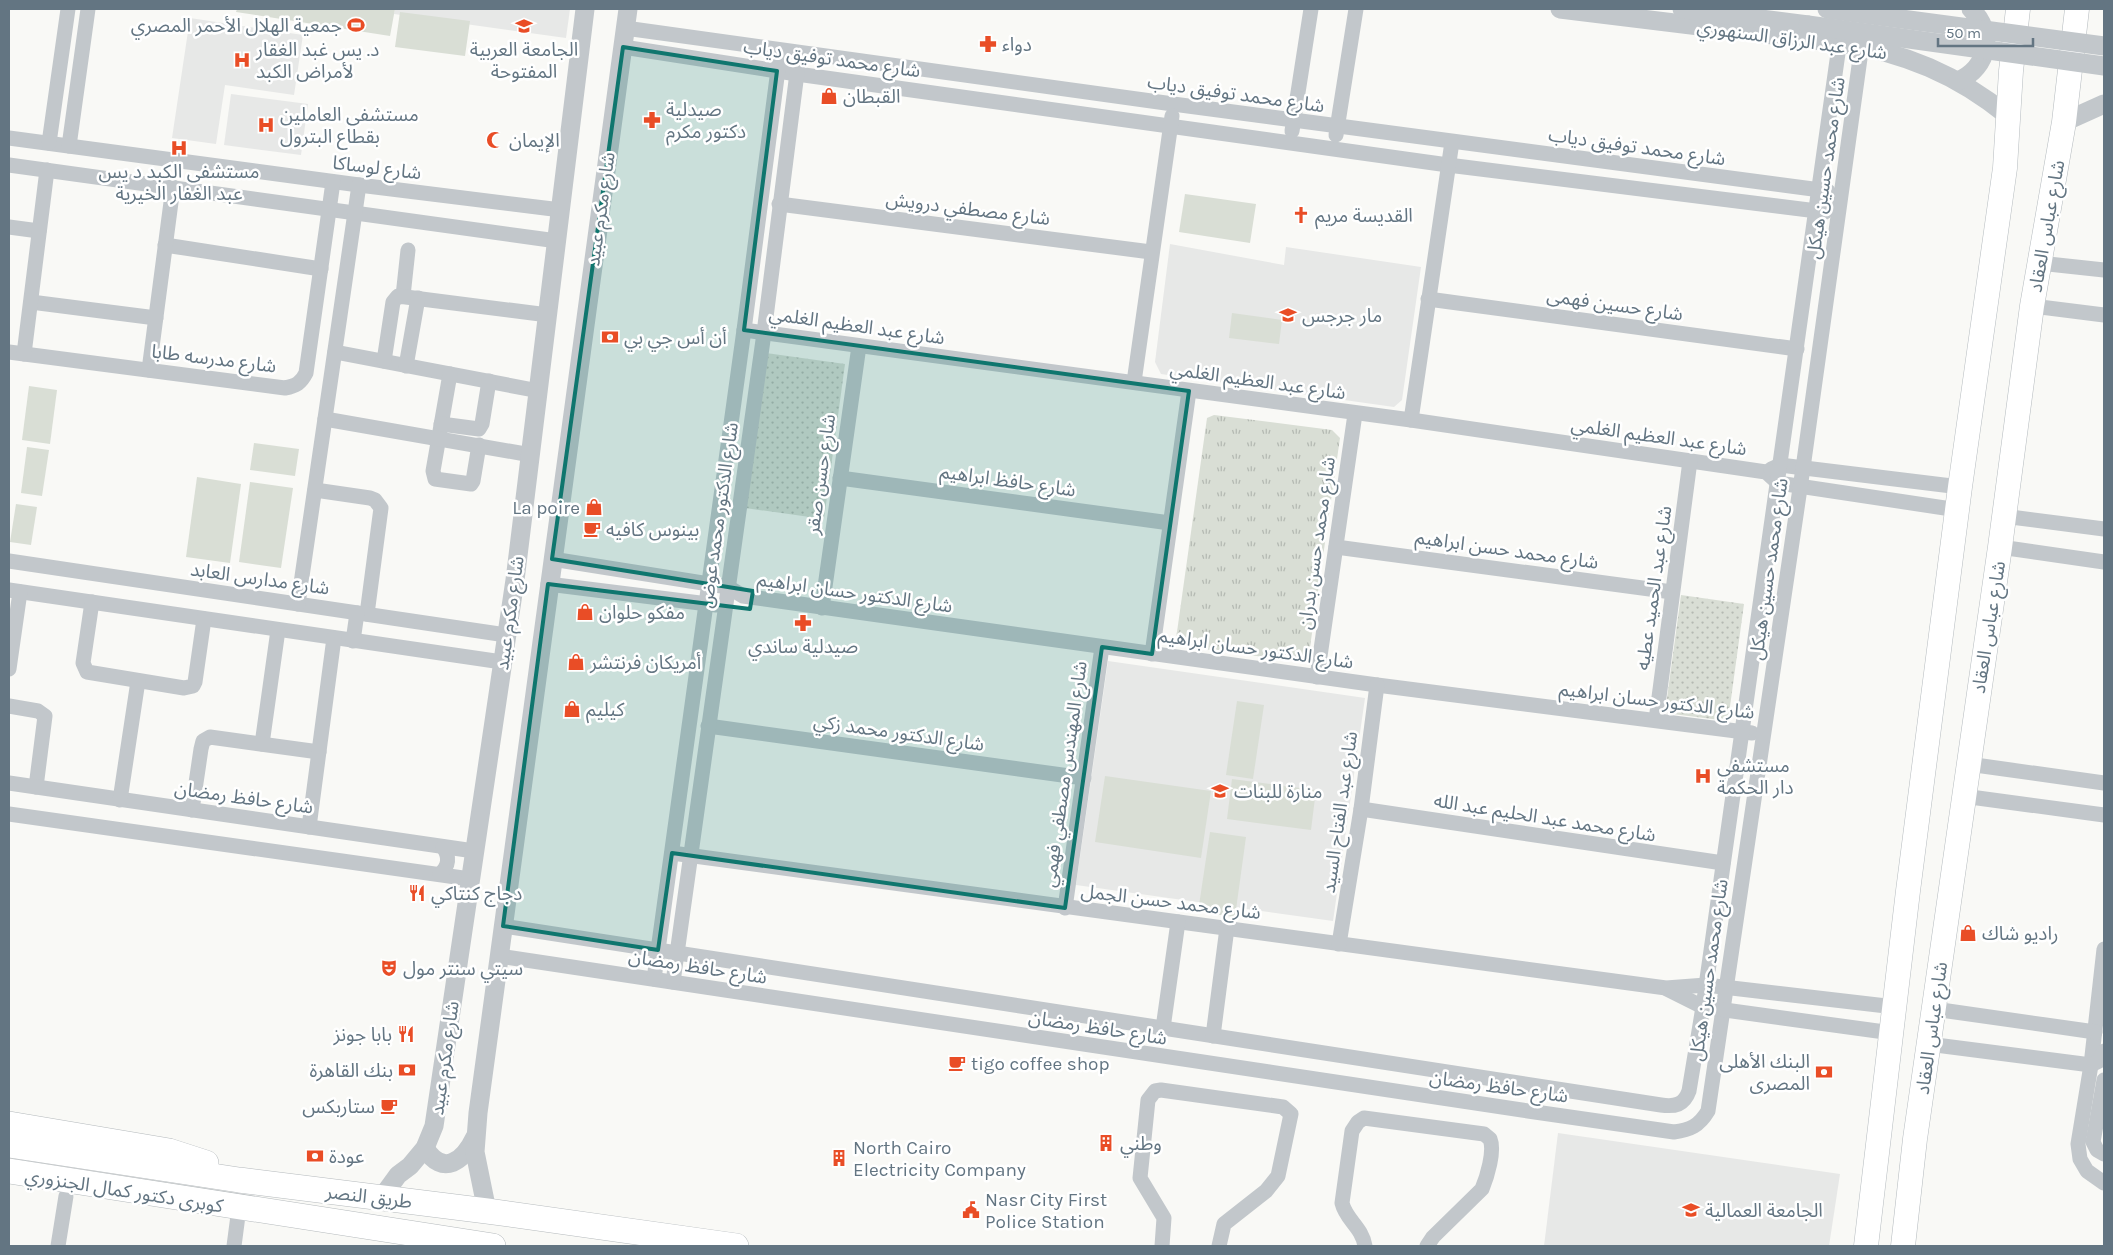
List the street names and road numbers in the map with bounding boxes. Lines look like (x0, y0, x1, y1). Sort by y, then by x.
street label: شارع عبد الرزاق السنهوري (1695, 16, 1888, 68)
street label: شارع محمد توفيق دياب (742, 36, 922, 84)
street label: شارع محمد توفيق دياب (1146, 71, 1326, 119)
street label: شارع محمد حسين هيكل (1802, 76, 1852, 261)
street label: شارع محمد توفيق دياب (1547, 124, 1727, 172)
street label: شارع مكرم عبيد (582, 151, 623, 268)
street label: شارع لوساكا (331, 152, 423, 186)
street label: شارع عباس العقاد (2025, 158, 2071, 294)
street label: شارع مصطفي درويش (884, 188, 1051, 233)
street label: شارع حسين فهمى (1545, 285, 1684, 327)
street label: شارع عبد العظيم الغلمي (767, 303, 946, 353)
street label: شارع مدرسه طابا (150, 340, 278, 380)
street label: شارع عبد العظيم الغلمي (1168, 358, 1347, 408)
street label: شارع حسن صقر (802, 413, 842, 537)
street label: شارع عبد العظيم الغلمي (1569, 414, 1748, 464)
street label: شارع الدكتور محمد عوض (695, 421, 745, 610)
street label: شارع محمد حسن بدران (1294, 455, 1342, 631)
street label: شارع حافظ ابراهيم (938, 461, 1077, 504)
street label: شارع محمد حسين هيكل (1745, 477, 1795, 662)
street label: شارع عبد الحميد عطيه (1632, 504, 1678, 672)
street label: شارع محمد حسن ابراهيم (1413, 526, 1600, 577)
street label: شارع مكرم عبيد (491, 555, 532, 672)
street label: شارع مدارس العابد (189, 558, 331, 602)
street label: شارع عباس العقاد (1968, 559, 2012, 695)
street label: شارع الدكتور حسان ابراهيم (755, 568, 954, 621)
street label: شارع الدكتور حسان ابراهيم (1156, 624, 1355, 677)
street label: شارع المهندس مصطفي فهمي (1038, 660, 1095, 889)
street label: شارع الدكتور حسان ابراهيم (1558, 678, 1756, 727)
street label: شارع الدكتور محمد زكي (812, 710, 986, 759)
street label: شارع عبد الفتاح السيد (1318, 730, 1364, 895)
street label: شارع حافظ رمضان (173, 777, 315, 821)
street label: شارع محمد عبد الحليم عبد الله (1432, 790, 1657, 849)
street label: شارع محمد حسين هيكل (1685, 878, 1735, 1063)
street label: شارع محمد حسن الجمل (1079, 880, 1262, 926)
street label: شارع حافظ رمضان (627, 945, 769, 991)
street label: شارع عباس العقاد (1912, 960, 1954, 1096)
street label: شارع مكرم عبيد (426, 1000, 467, 1117)
street label: شارع حافظ رمضان (1027, 1006, 1169, 1052)
street label: شارع حافظ رمضان (1428, 1066, 1570, 1110)
street label: كوبرى دكتور كمال الجنزوري (23, 1164, 226, 1221)
street label: طريق النصر (323, 1181, 413, 1213)

